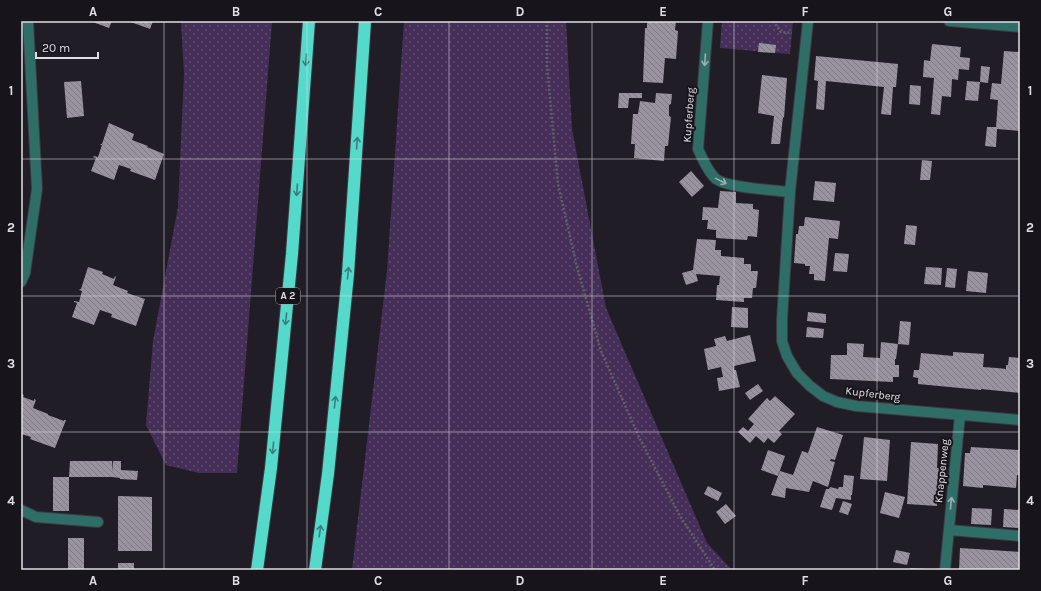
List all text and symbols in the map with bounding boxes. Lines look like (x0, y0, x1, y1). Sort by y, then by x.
text: A (89, 4, 97, 19)
text: B (232, 4, 240, 19)
text: C (374, 4, 382, 19)
text: D (516, 4, 525, 19)
text: E (659, 4, 667, 19)
text: F (801, 4, 809, 19)
text: G (944, 4, 952, 19)
scale bar (36, 34, 98, 60)
text: 20 m (42, 41, 70, 55)
one-way arrow (303, 53, 310, 66)
one-way arrow (701, 53, 708, 66)
text: 1 (9, 83, 13, 98)
text: 1 (1028, 83, 1032, 98)
street label: Kupferberg (681, 86, 697, 143)
one-way arrow (354, 137, 361, 150)
one-way arrow (715, 178, 727, 185)
one-way arrow (293, 183, 300, 196)
text: 2 (7, 220, 15, 235)
text: 2 (1026, 220, 1034, 235)
one-way arrow (345, 267, 352, 280)
road number: A 2 (276, 288, 300, 304)
one-way arrow (282, 312, 289, 325)
text: 3 (7, 356, 15, 371)
text: 3 (1026, 356, 1034, 371)
street label: Kupferberg (845, 384, 902, 404)
one-way arrow (332, 396, 339, 409)
street label: Knappenweg (932, 438, 952, 504)
one-way arrow (269, 441, 276, 454)
text: 4 (7, 493, 15, 508)
text: 4 (1026, 493, 1034, 508)
one-way arrow (948, 497, 955, 510)
one-way arrow (316, 525, 324, 538)
text: A (89, 573, 97, 588)
text: B (232, 573, 240, 588)
text: C (374, 573, 382, 588)
text: D (516, 573, 525, 588)
text: E (659, 573, 667, 588)
text: F (801, 573, 809, 588)
text: G (944, 573, 952, 588)

